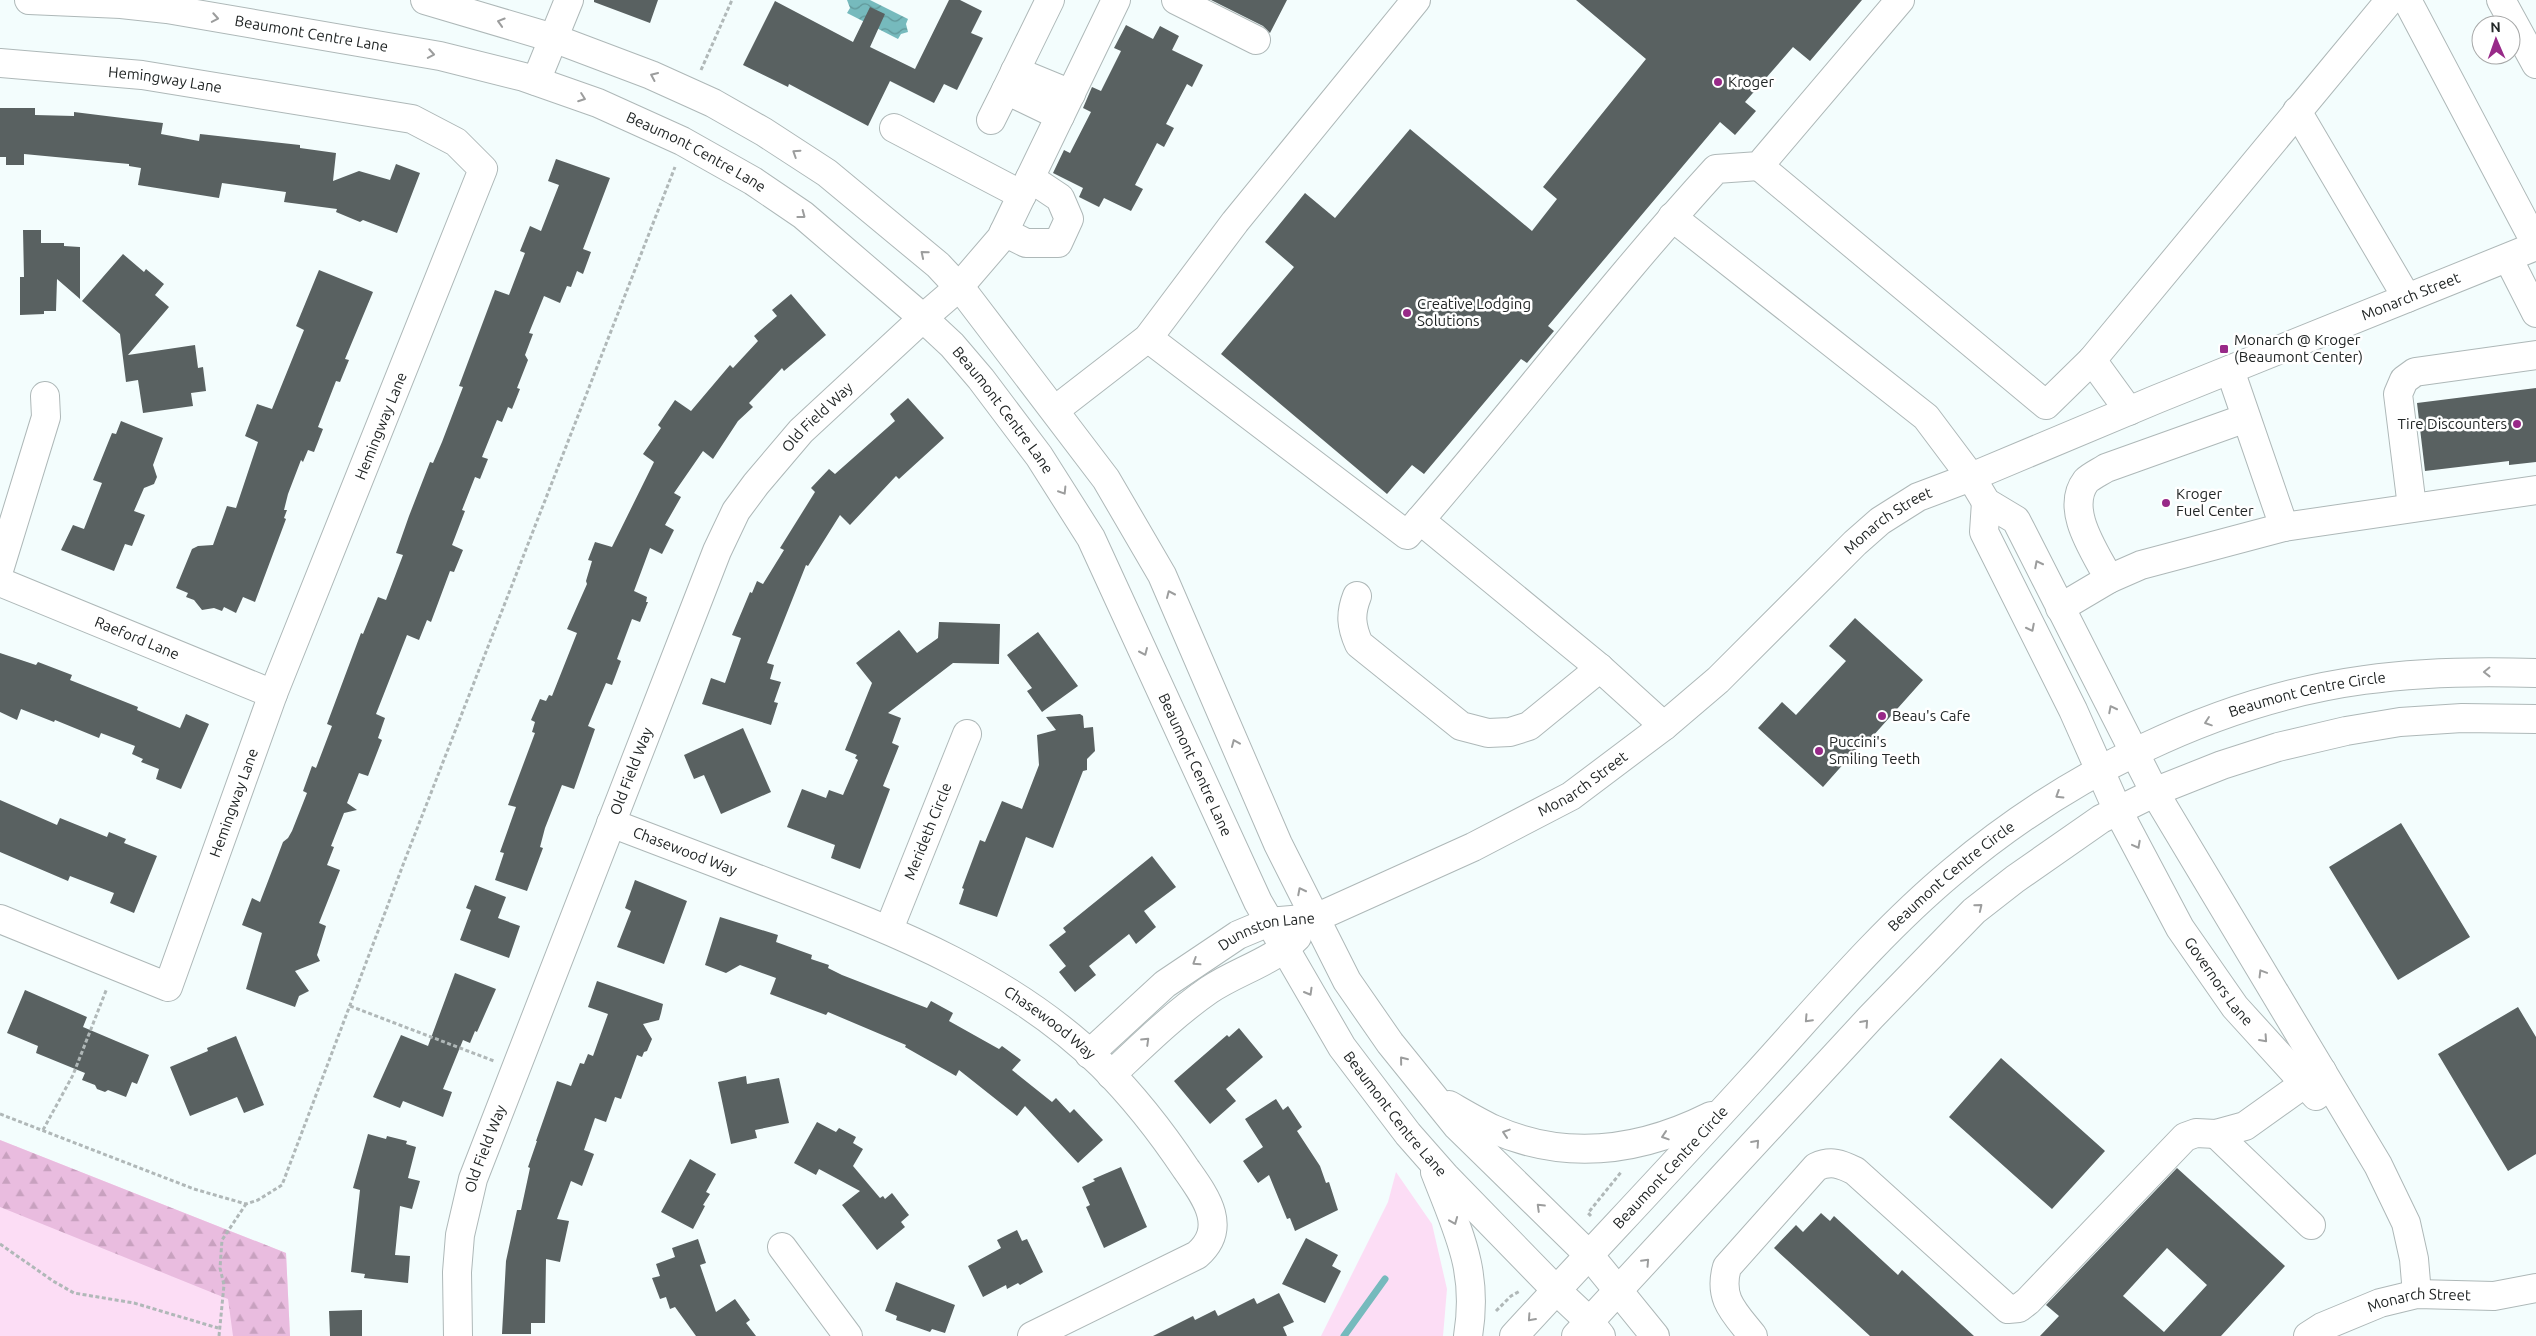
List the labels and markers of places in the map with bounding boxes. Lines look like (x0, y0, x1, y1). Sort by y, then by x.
place label: Kroger (1728, 73, 1774, 90)
marker: Kroger (1712, 76, 1724, 88)
place label: Creative Lodging Solutions (1417, 295, 1531, 329)
marker: Creative Lodging Solutions (1401, 307, 1413, 319)
place label: Monarch @ Kroger (Beaumont Center) (2234, 331, 2363, 365)
marker: Monarch @ Kroger (Beaumont Center) (2218, 343, 2230, 355)
place label: Tire Discounters (2397, 415, 2507, 432)
marker: Tire Discounters (2511, 418, 2523, 430)
place label: Kroger Fuel Center (2176, 485, 2254, 519)
marker: Kroger Fuel Center (2160, 497, 2172, 509)
place label: Beau's Cafe (1892, 707, 1971, 724)
marker: Beau's Cafe (1876, 710, 1888, 722)
place label: Puccini's Smiling Teeth (1829, 733, 1920, 767)
marker: Puccini's Smiling Teeth (1813, 745, 1825, 757)

